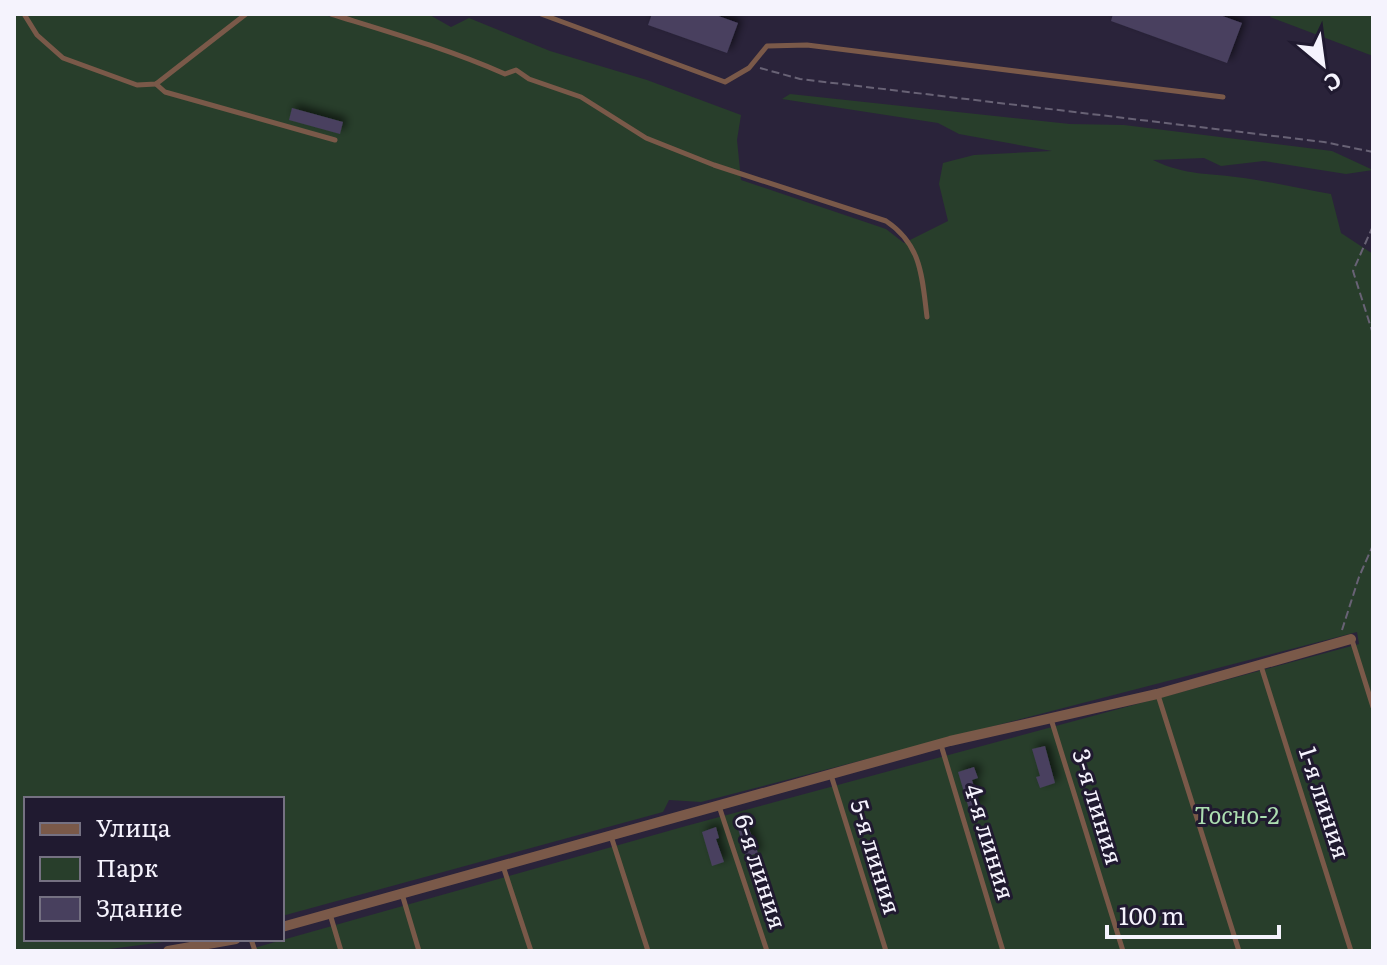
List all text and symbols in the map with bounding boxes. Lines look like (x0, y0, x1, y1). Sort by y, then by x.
north arrow (1283, 24, 1363, 104)
text: С (1319, 65, 1348, 101)
street label: 1-я линия (1292, 742, 1361, 863)
street label: 3-я линия (1065, 744, 1134, 868)
street label: 4-я линия (957, 779, 1026, 903)
street label: 5-я линия (843, 795, 911, 918)
park label: Тосно-2 (1195, 796, 1279, 831)
legend (24, 797, 284, 941)
text: Улица (96, 809, 171, 844)
street label: 6-я линия (727, 809, 797, 933)
text: Парк (96, 849, 158, 884)
text: Здание (96, 889, 182, 924)
scale bar (1107, 889, 1279, 939)
text: 100 m (1119, 897, 1185, 932)

